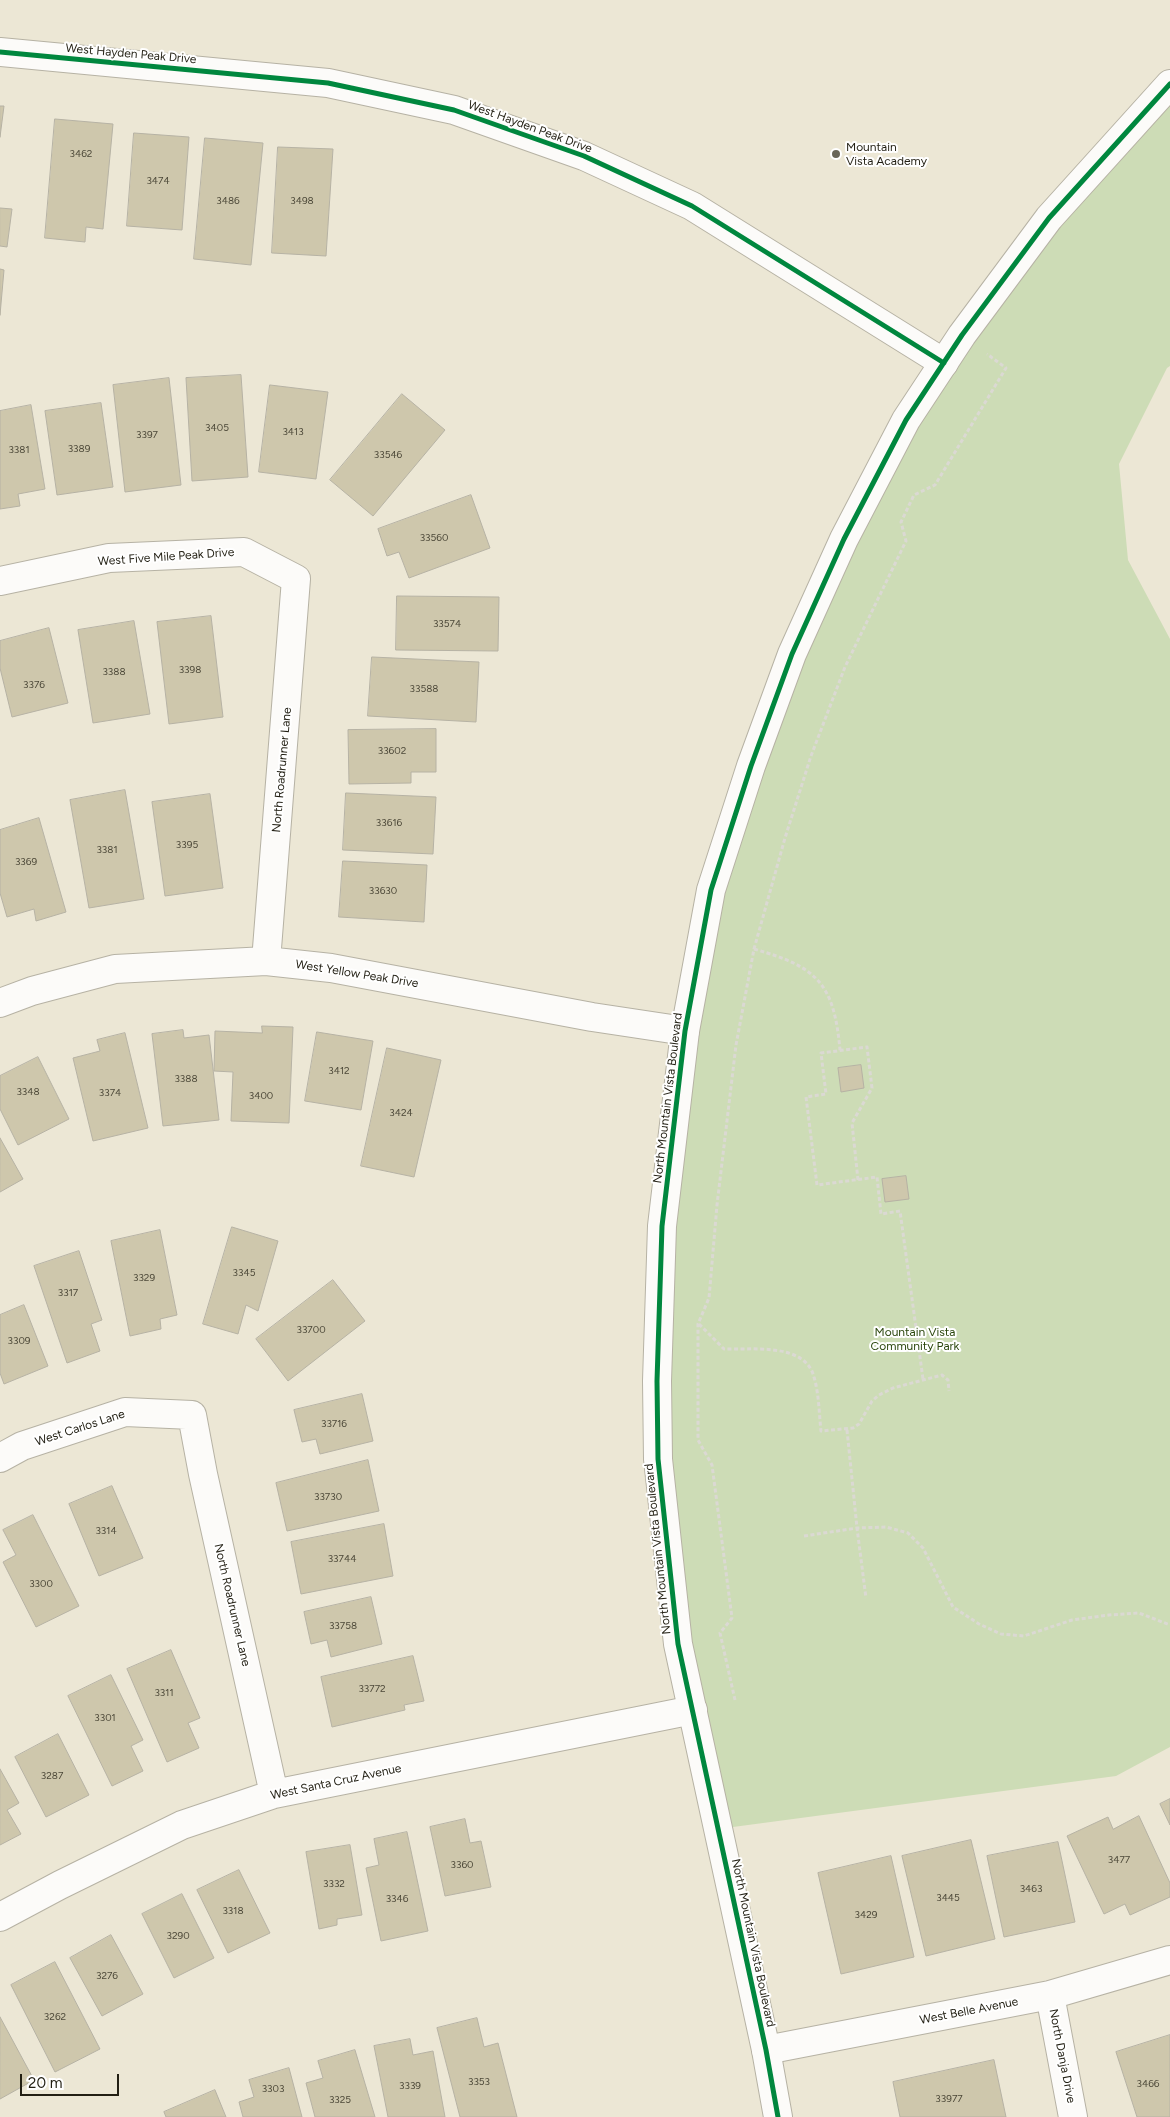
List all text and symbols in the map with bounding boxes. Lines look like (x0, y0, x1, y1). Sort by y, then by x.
street label: West Hayden Peak Drive (65, 41, 197, 67)
street label: West Hayden Peak Drive (466, 98, 594, 156)
place label: Mountain Vista Academy (846, 140, 927, 168)
house number: 3462 (70, 148, 92, 160)
marker: Mountain Vista Academy (830, 148, 842, 160)
house number: 3474 (146, 175, 170, 187)
house number: 3486 (216, 195, 240, 207)
house number: 3498 (290, 195, 314, 207)
house number: 3405 (205, 422, 229, 434)
house number: 3413 (282, 426, 304, 438)
house number: 3397 (136, 429, 158, 441)
house number: 3389 (68, 443, 90, 455)
house number: 3381 (8, 444, 30, 456)
house number: 33546 (374, 449, 402, 461)
house number: 33560 (420, 532, 448, 544)
street label: West Five Mile Peak Drive (97, 545, 235, 569)
house number: 33574 (433, 618, 461, 630)
house number: 3398 (179, 664, 201, 676)
house number: 3388 (102, 666, 126, 678)
house number: 3376 (23, 679, 45, 691)
house number: 33588 (410, 683, 438, 695)
street label: North Roadrunner Lane (269, 707, 295, 833)
house number: 33602 (378, 745, 406, 757)
house number: 33616 (376, 817, 402, 829)
house number: 3395 (176, 839, 198, 851)
house number: 3381 (96, 844, 118, 856)
house number: 3369 (15, 856, 37, 868)
house number: 33630 (369, 885, 397, 897)
street label: West Yellow Peak Drive (295, 957, 419, 991)
street label: North Mountain Vista Boulevard (650, 1012, 686, 1184)
house number: 3412 (328, 1065, 350, 1077)
house number: 3388 (174, 1073, 198, 1085)
house number: 3348 (16, 1086, 40, 1098)
house number: 3374 (99, 1087, 121, 1099)
house number: 3400 (249, 1090, 273, 1102)
house number: 3424 (389, 1107, 413, 1119)
house number: 3345 (233, 1267, 255, 1279)
house number: 3329 (133, 1272, 155, 1284)
house number: 3317 (58, 1287, 78, 1299)
house number: 33700 (296, 1324, 326, 1336)
park label: Mountain Vista Community Park (871, 1325, 959, 1353)
house number: 3309 (8, 1335, 30, 1347)
street label: West Carlos Lane (33, 1407, 127, 1449)
house number: 33716 (321, 1418, 347, 1430)
street label: North Mountain Vista Boulevard (642, 1463, 674, 1635)
house number: 33730 (314, 1491, 342, 1503)
house number: 3314 (95, 1525, 117, 1537)
street label: North Roadrunner Lane (211, 1542, 253, 1668)
house number: 33744 (328, 1553, 356, 1565)
house number: 3300 (29, 1578, 53, 1590)
house number: 33758 (329, 1620, 357, 1632)
house number: 33772 (358, 1683, 386, 1695)
house number: 3311 (154, 1687, 174, 1699)
house number: 3301 (94, 1712, 116, 1724)
street label: West Santa Cruz Avenue (269, 1761, 403, 1803)
house number: 3287 (41, 1770, 63, 1782)
house number: 3477 (1108, 1854, 1130, 1866)
street label: North Mountain Vista Boulevard (728, 1858, 778, 2028)
house number: 3360 (451, 1859, 473, 1871)
house number: 3332 (323, 1878, 345, 1890)
house number: 3463 (1020, 1883, 1042, 1895)
house number: 3445 (936, 1892, 960, 1904)
house number: 3346 (386, 1893, 408, 1905)
house number: 3318 (222, 1905, 244, 1917)
house number: 3429 (855, 1909, 877, 1921)
house number: 3290 (166, 1930, 190, 1942)
house number: 3276 (96, 1970, 118, 1982)
street label: West Belle Avenue (919, 1994, 1019, 2028)
street label: North Danja Drive (1046, 2008, 1078, 2104)
house number: 3262 (44, 2011, 66, 2023)
scale bar (22, 2064, 121, 2096)
text: 20 m (28, 2074, 62, 2092)
house number: 3353 (468, 2076, 490, 2088)
house number: 3466 (1137, 2078, 1159, 2090)
house number: 3339 (399, 2080, 421, 2092)
house number: 3303 (262, 2083, 284, 2095)
house number: 33977 (935, 2093, 963, 2105)
house number: 3325 (329, 2094, 351, 2106)

